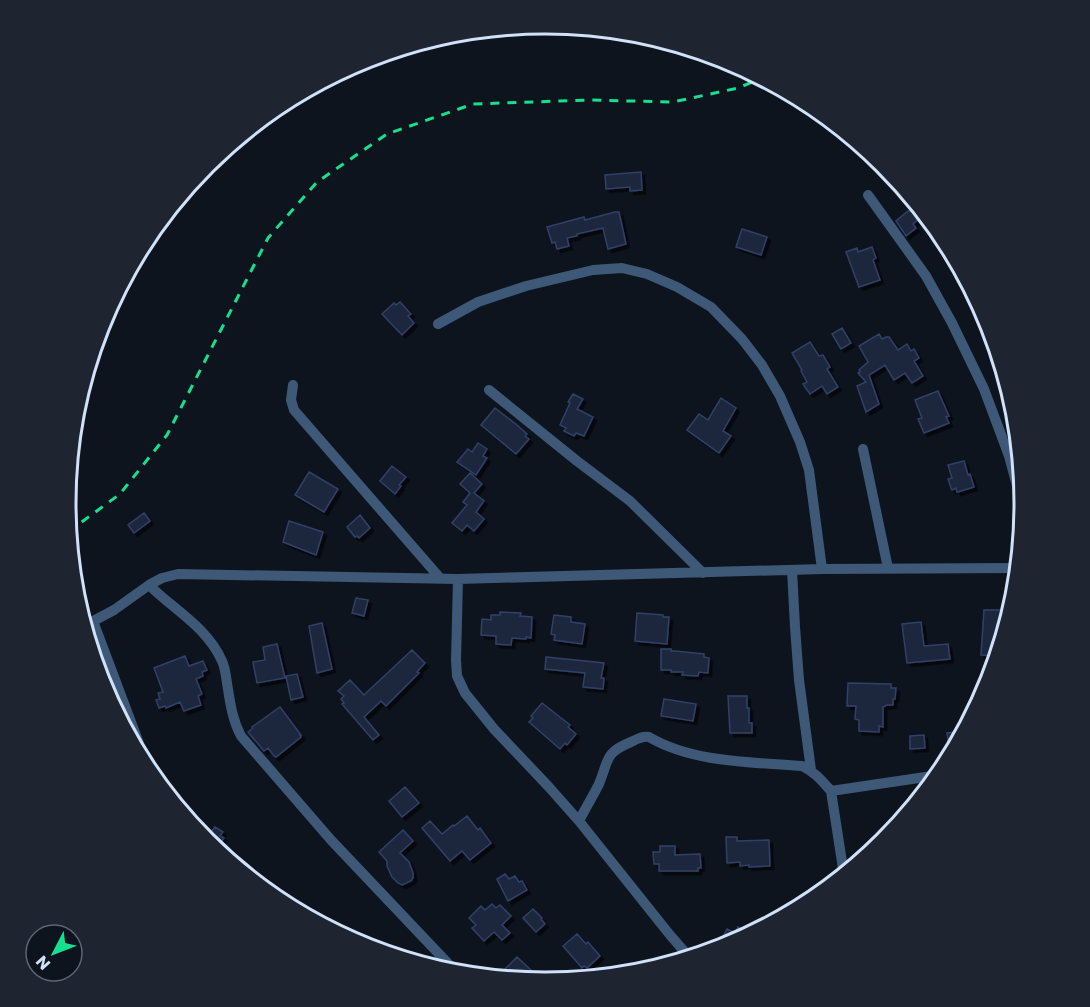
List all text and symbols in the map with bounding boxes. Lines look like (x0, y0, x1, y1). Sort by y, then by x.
north arrow (24, 923, 84, 983)
text: N (31, 951, 56, 975)

